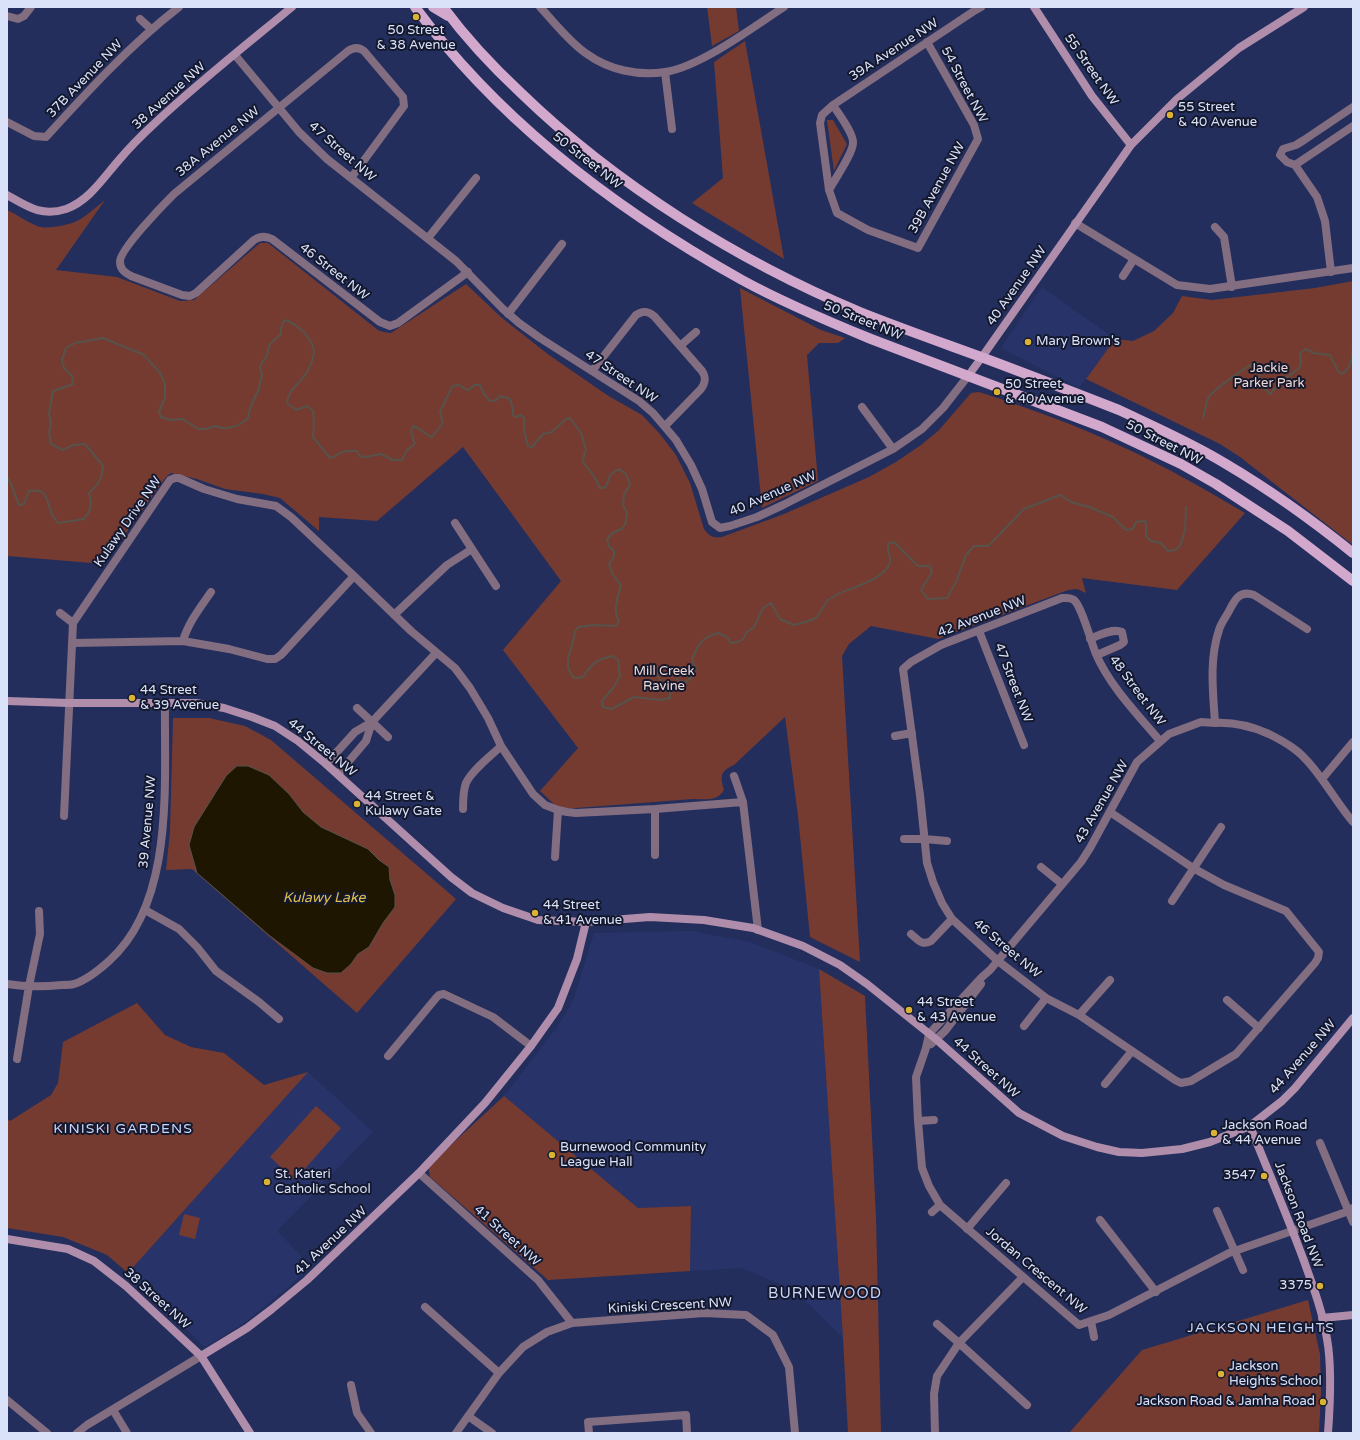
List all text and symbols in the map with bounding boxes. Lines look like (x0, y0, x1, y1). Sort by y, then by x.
marker: 50 Street & 38 Avenue (411, 12, 421, 22)
street label: 39A Avenue NW (847, 15, 941, 85)
place label: 50 Street & 38 Avenue (376, 23, 456, 54)
street label: 55 Street NW (1061, 31, 1121, 109)
street label: 37B Avenue NW (44, 37, 126, 121)
street label: 54 Street NW (937, 44, 991, 126)
street label: 38 Avenue NW (129, 59, 209, 133)
place label: 55 Street & 40 Avenue (1178, 100, 1257, 131)
street label: 38A Avenue NW (173, 104, 263, 180)
marker: 55 Street & 40 Avenue (1165, 110, 1175, 120)
street label: 47 Street NW (305, 119, 379, 185)
street label: 50 Street NW (549, 129, 625, 193)
street label: 39B Avenue NW (905, 140, 969, 236)
street label: 46 Street NW (296, 240, 372, 304)
street label: 40 Avenue NW (984, 243, 1050, 329)
street label: 50 Street NW (821, 298, 905, 344)
place label: Mary Brown's (1036, 334, 1120, 350)
marker: Mary Brown's (1023, 337, 1033, 347)
street label: 47 Street NW (582, 347, 660, 407)
park label: Jackie Parker Park (1233, 361, 1305, 392)
place label: 50 Street & 40 Avenue (1005, 377, 1084, 408)
marker: 50 Street & 40 Avenue (992, 387, 1002, 397)
street label: 50 Street NW (1123, 417, 1205, 469)
street label: 40 Avenue NW (727, 468, 819, 520)
street label: Kulawy Drive NW (91, 474, 165, 570)
street label: 42 Avenue NW (936, 593, 1028, 641)
street label: 47 Street NW (991, 641, 1035, 725)
street label: 48 Street NW (1106, 653, 1168, 729)
park label: Mill Creek Ravine (633, 664, 695, 695)
place label: 44 Street & 39 Avenue (140, 683, 219, 714)
marker: 44 Street & 39 Avenue (127, 693, 137, 703)
street label: 44 Street NW (285, 716, 359, 780)
street label: 43 Avenue NW (1072, 758, 1132, 846)
street label: 39 Avenue NW (136, 775, 160, 869)
place label: 44 Street & Kulawy Gate (365, 789, 442, 820)
marker: 44 Street & Kulawy Gate (352, 799, 362, 809)
water label: Kulawy Lake (283, 890, 365, 906)
place label: 44 Street & 41 Avenue (543, 898, 622, 929)
marker: 44 Street & 41 Avenue (530, 908, 540, 918)
street label: 46 Street NW (970, 916, 1044, 982)
place label: 44 Street & 43 Avenue (917, 995, 996, 1026)
marker: 44 Street & 43 Avenue (904, 1005, 914, 1015)
street label: 44 Avenue NW (1267, 1017, 1339, 1097)
street label: 44 Street NW (950, 1034, 1022, 1102)
place label: Jackson Road & 44 Avenue (1222, 1118, 1307, 1149)
district label: KINISKI GARDENS (53, 1121, 193, 1137)
marker: Jackson Road & 44 Avenue (1209, 1128, 1219, 1138)
place label: Burnewood Community League Hall (560, 1140, 706, 1171)
marker: Burnewood Community League Hall (547, 1150, 557, 1160)
street label: Jackson Road NW (1271, 1160, 1325, 1270)
place label: St. Kateri Catholic School (275, 1167, 371, 1198)
place label: 3547 (1223, 1168, 1256, 1184)
marker: 3547 (1259, 1171, 1269, 1181)
marker: St. Kateri Catholic School (262, 1177, 272, 1187)
street label: 41 Street NW (471, 1202, 543, 1270)
street label: 41 Avenue NW (292, 1204, 370, 1278)
street label: Jordan Crescent NW (982, 1224, 1090, 1318)
street label: 38 Street NW (121, 1265, 193, 1333)
place label: 3375 (1279, 1278, 1312, 1294)
marker: 3375 (1315, 1281, 1325, 1291)
district label: BURNEWOOD (768, 1285, 882, 1303)
street label: Kiniski Crescent NW (608, 1295, 732, 1317)
district label: JACKSON HEIGHTS (1187, 1320, 1335, 1336)
place label: Jackson Heights School (1229, 1359, 1322, 1390)
marker: Jackson Heights School (1216, 1369, 1226, 1379)
place label: Jackson Road & Jamha Road (1137, 1394, 1315, 1410)
marker: Jackson Road & Jamha Road (1318, 1397, 1328, 1407)

